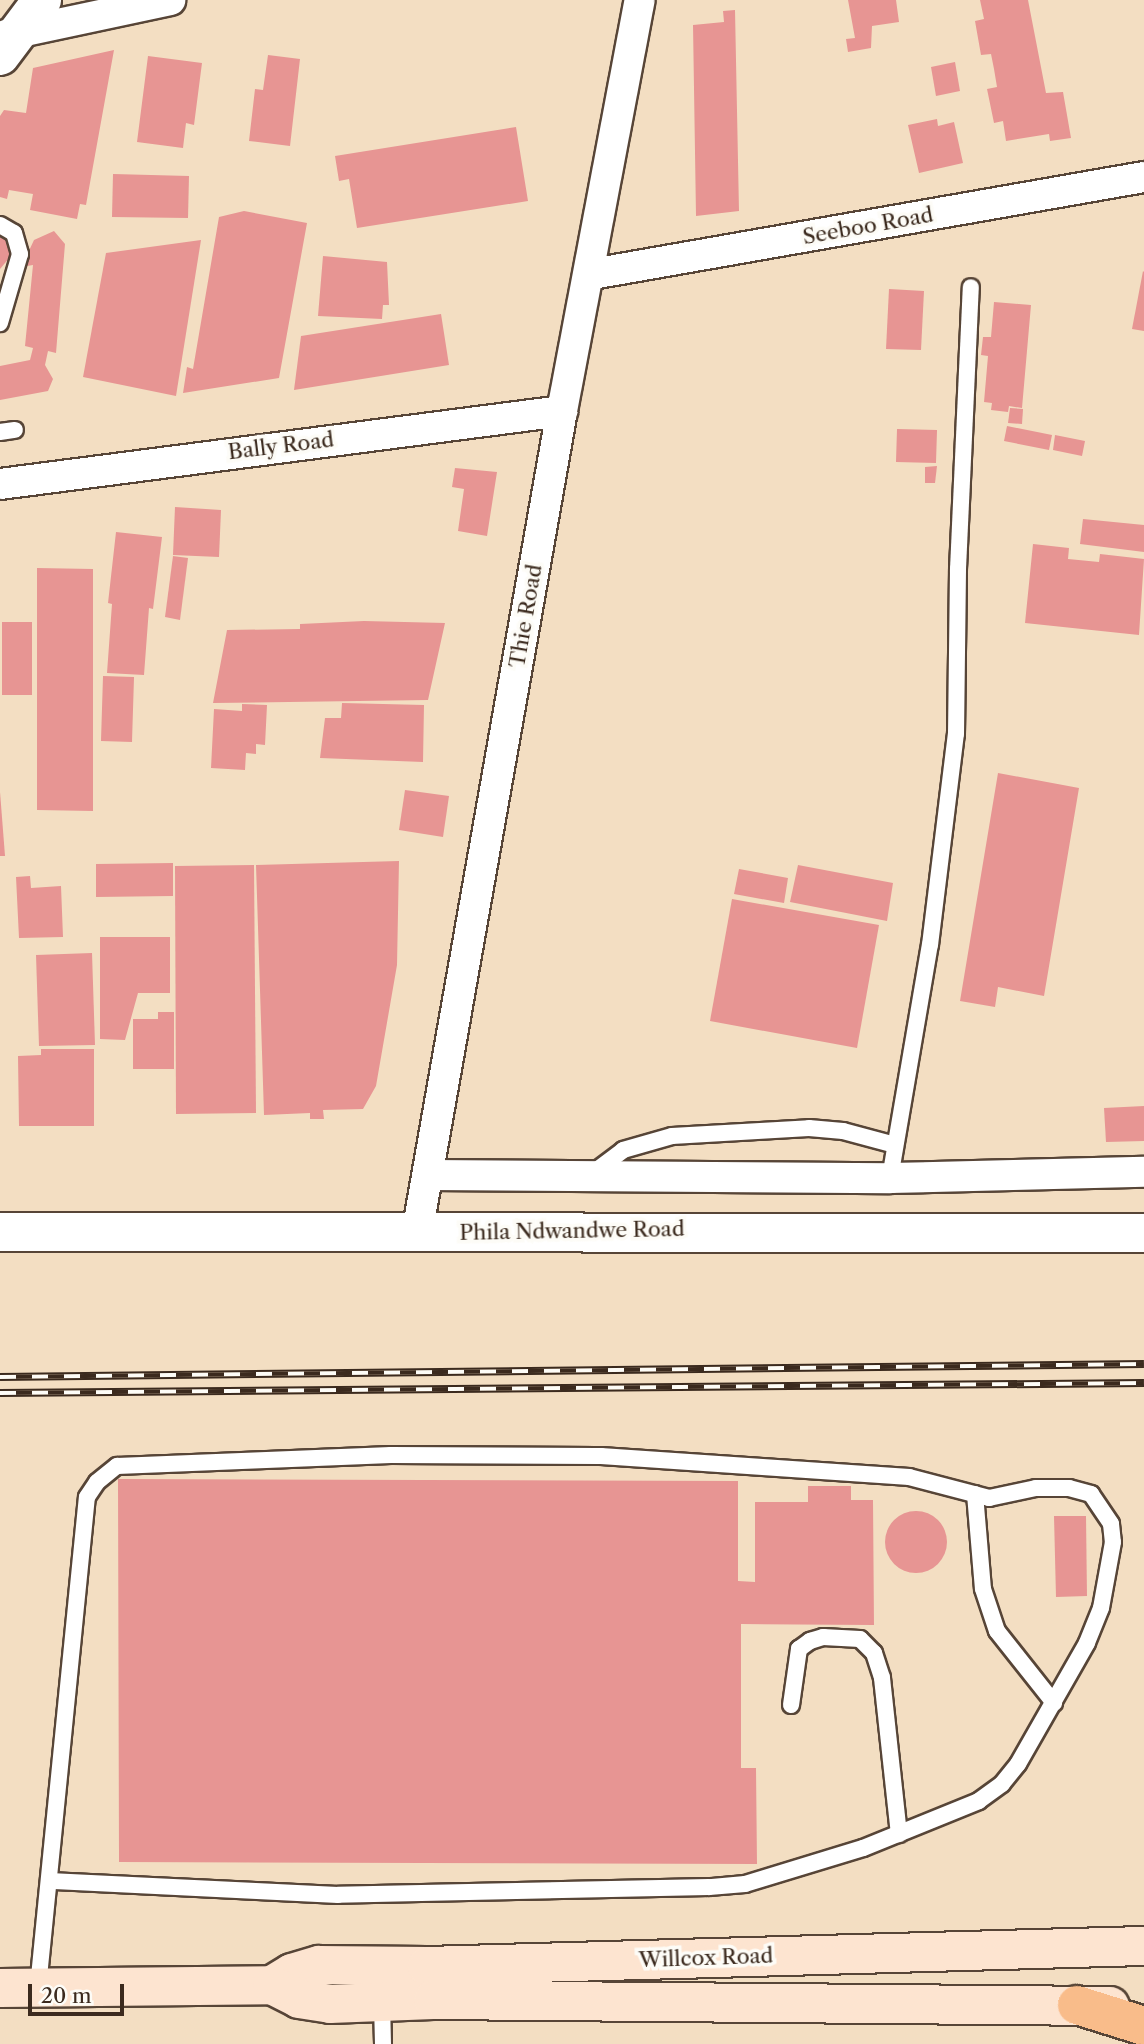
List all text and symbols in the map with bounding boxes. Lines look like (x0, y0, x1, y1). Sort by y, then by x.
street label: Seeboo Road (801, 202, 935, 250)
street label: Bally Road (226, 427, 336, 465)
street label: Thie Road (505, 562, 547, 670)
street label: Phila Ndwandwe Road (459, 1216, 685, 1246)
street label: Willcox Road (638, 1943, 774, 1973)
scale bar (32, 1970, 128, 2014)
text: 20 m (41, 1983, 92, 2008)

